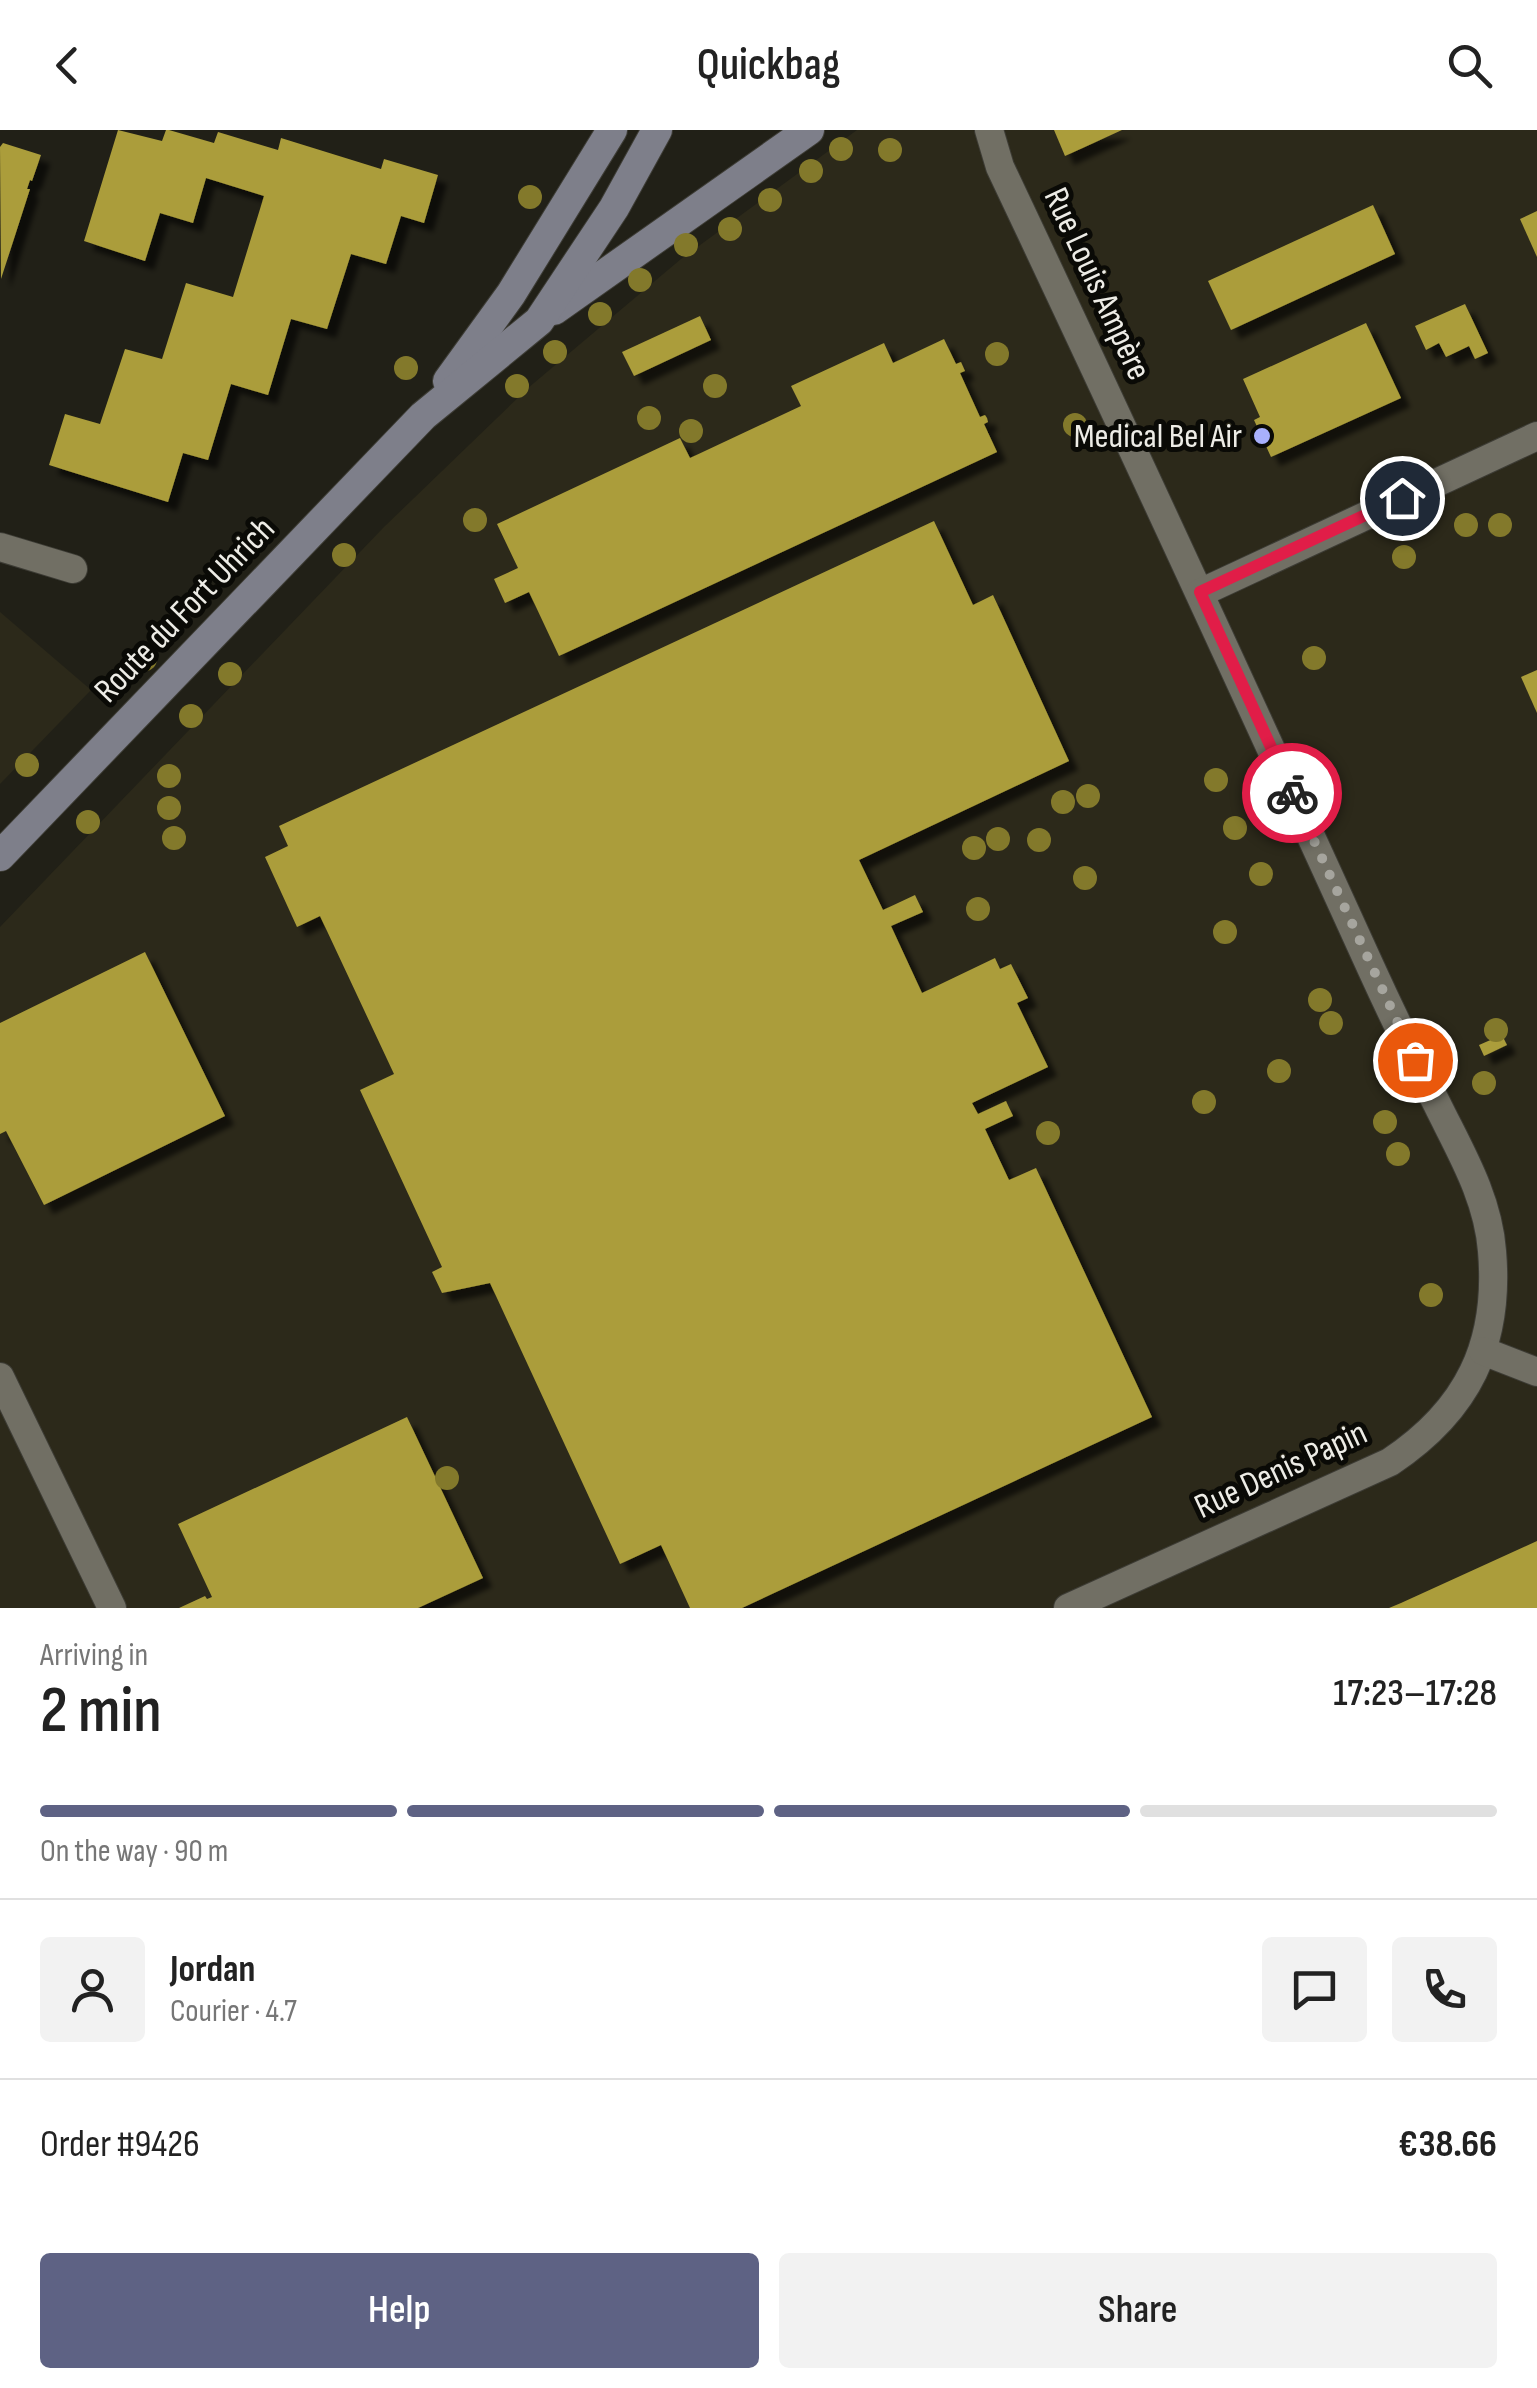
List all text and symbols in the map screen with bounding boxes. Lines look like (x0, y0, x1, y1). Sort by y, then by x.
icon: back (40, 38, 95, 93)
text: Quickbag (697, 38, 840, 93)
icon: search (1442, 38, 1497, 93)
street label: Rue Louis Ampère (1034, 181, 1160, 387)
place label: Medical Bel Air (1074, 415, 1242, 458)
marker: Medical Bel Air (1251, 425, 1273, 447)
pin (1360, 456, 1445, 541)
icon: home (1375, 471, 1430, 526)
street label: Route du Fort Uhrich (86, 508, 284, 712)
courier (1242, 743, 1342, 843)
icon: bike (1265, 766, 1320, 821)
pin (1373, 1018, 1458, 1103)
icon: bag (1388, 1033, 1443, 1088)
street label: Rue Denis Papin (1188, 1411, 1374, 1529)
text: Arriving in (40, 1636, 148, 1675)
text: 17:23–17:28 (1333, 1671, 1497, 1716)
text: 2 min (40, 1673, 162, 1751)
text: On the way · 90 m (40, 1832, 228, 1871)
button: person (40, 1937, 145, 2042)
button: chat (1262, 1937, 1367, 2042)
button: phone (1392, 1937, 1497, 2042)
text: Jordan (170, 1947, 255, 1992)
text: Courier · 4.7 (170, 1992, 297, 2031)
text: Order #9426 (40, 2122, 200, 2167)
text: €38.66 (1398, 2122, 1497, 2167)
button: Help (40, 2253, 759, 2368)
button: Share (779, 2253, 1497, 2368)

